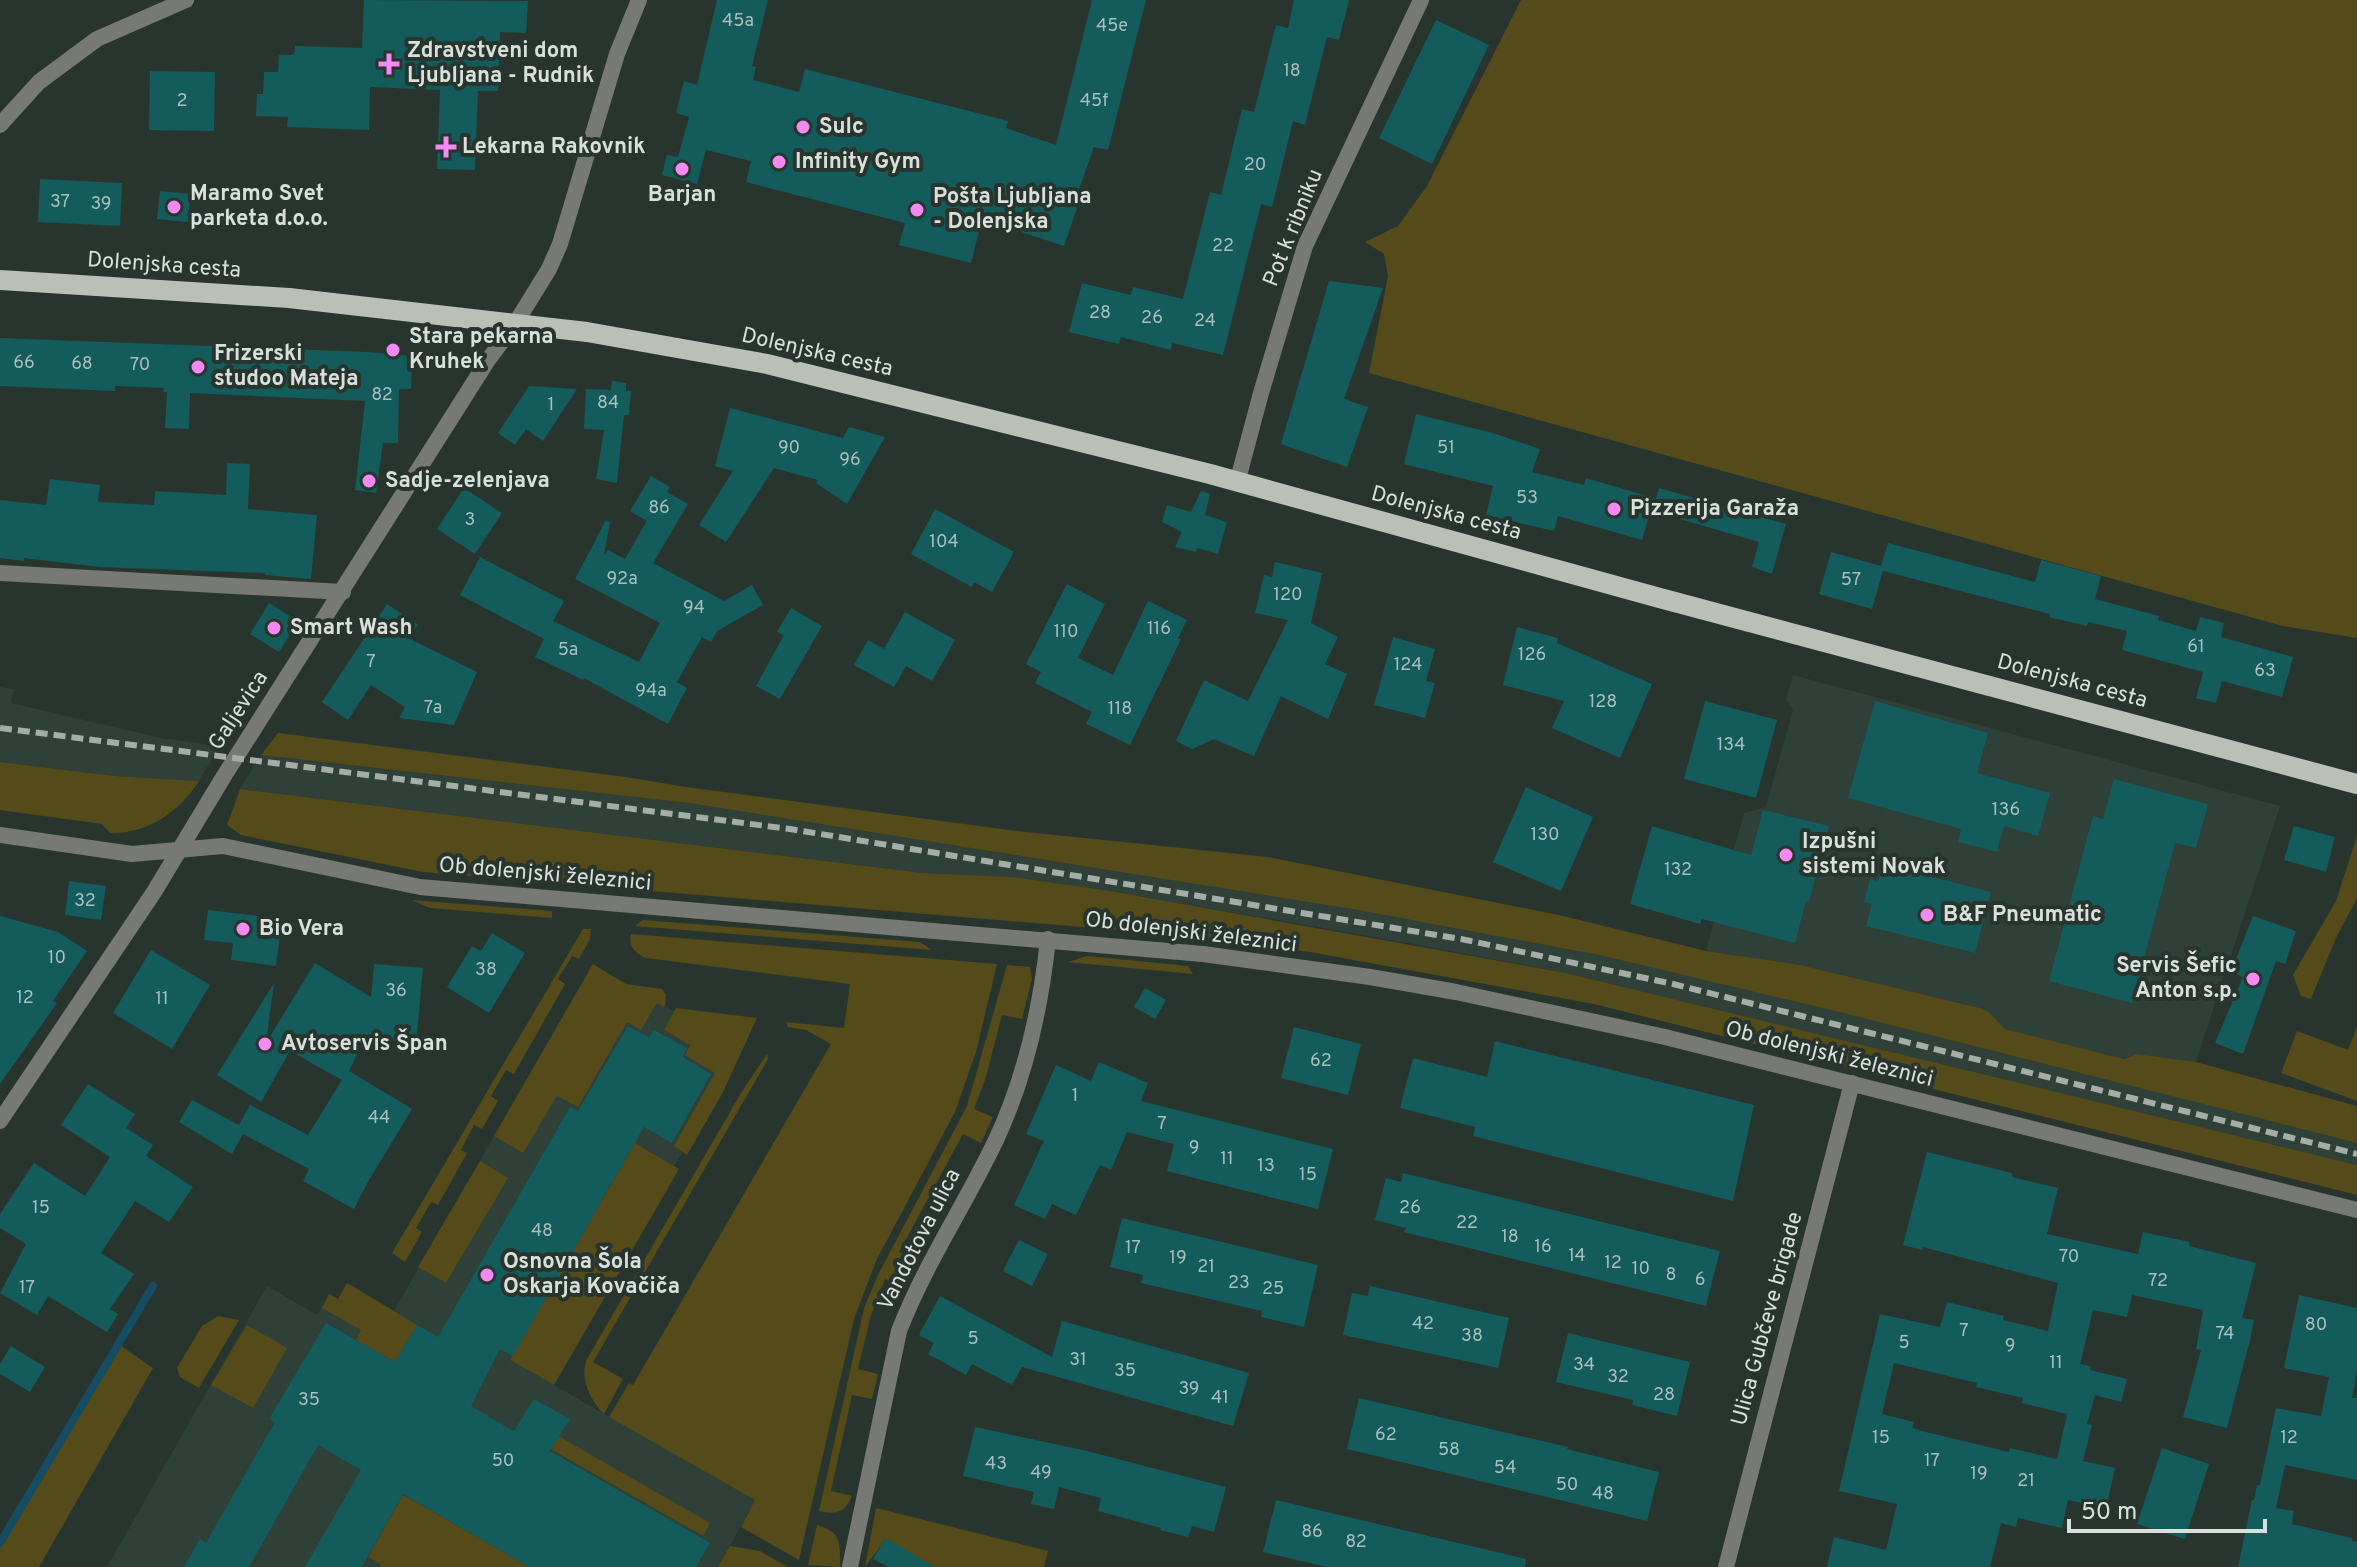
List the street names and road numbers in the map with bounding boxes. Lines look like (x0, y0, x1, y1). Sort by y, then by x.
street label: Pot k ribniku (1258, 165, 1330, 291)
street label: Dolenjska cesta (86, 247, 242, 285)
street label: Dolenjska cesta (739, 322, 895, 384)
street label: Dolenjska cesta (1368, 481, 1524, 547)
street label: Dolenjska cesta (1994, 649, 2150, 715)
street label: Galjevica (203, 666, 275, 756)
street label: Ob dolenjski železnici (438, 852, 652, 898)
street label: Ob dolenjski železnici (1084, 907, 1298, 959)
street label: Ob dolenjski železnici (1722, 1016, 1936, 1094)
street label: Vandotova ulica (873, 1164, 967, 1316)
street label: Ulica Gubčeve brigade (1726, 1209, 1810, 1429)

